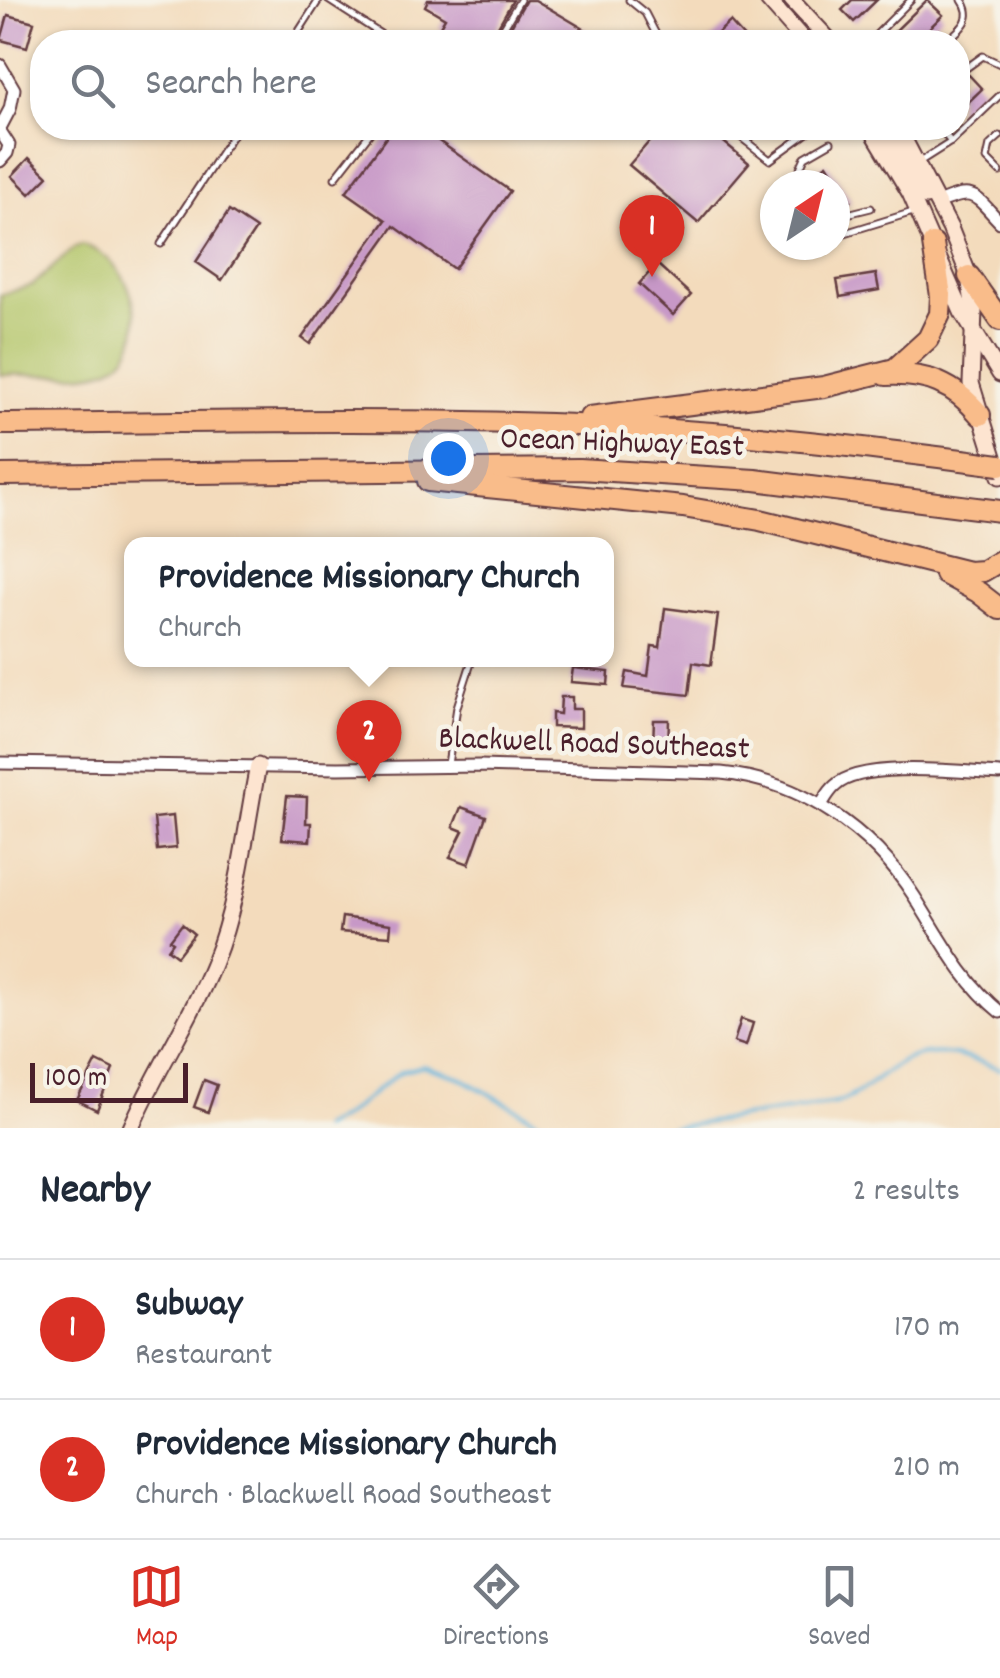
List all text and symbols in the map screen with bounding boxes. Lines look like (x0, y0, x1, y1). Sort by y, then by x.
search box (30, 30, 970, 140)
icon: search (65, 58, 120, 113)
text: Search here (145, 58, 317, 113)
north arrow (760, 170, 850, 260)
pin: 1 (620, 194, 684, 277)
street label: Ocean Highway East (499, 418, 745, 472)
your location (423, 433, 474, 484)
popup (124, 537, 614, 667)
text: Providence Missionary Church (158, 552, 580, 607)
text: Church (158, 607, 242, 653)
pin: 2 (336, 700, 402, 782)
street label: Blackwell Road Southeast (438, 718, 750, 774)
scale bar (30, 1058, 188, 1102)
text: 100 m (45, 1060, 107, 1100)
text: Nearby (40, 1163, 150, 1223)
text: 2 results (853, 1170, 960, 1216)
text: Subway (135, 1279, 242, 1334)
text: 1 (69, 1306, 76, 1352)
text: 170 m (894, 1306, 960, 1352)
text: Restaurant (135, 1334, 272, 1380)
text: Providence Missionary Church (135, 1419, 557, 1474)
text: 2 (66, 1446, 79, 1492)
text: 210 m (892, 1446, 960, 1492)
text: Church · Blackwell Road Southeast (135, 1474, 552, 1520)
tab: Map (129, 1559, 184, 1659)
tab: Directions (443, 1559, 549, 1659)
tab: Saved (808, 1559, 871, 1659)

